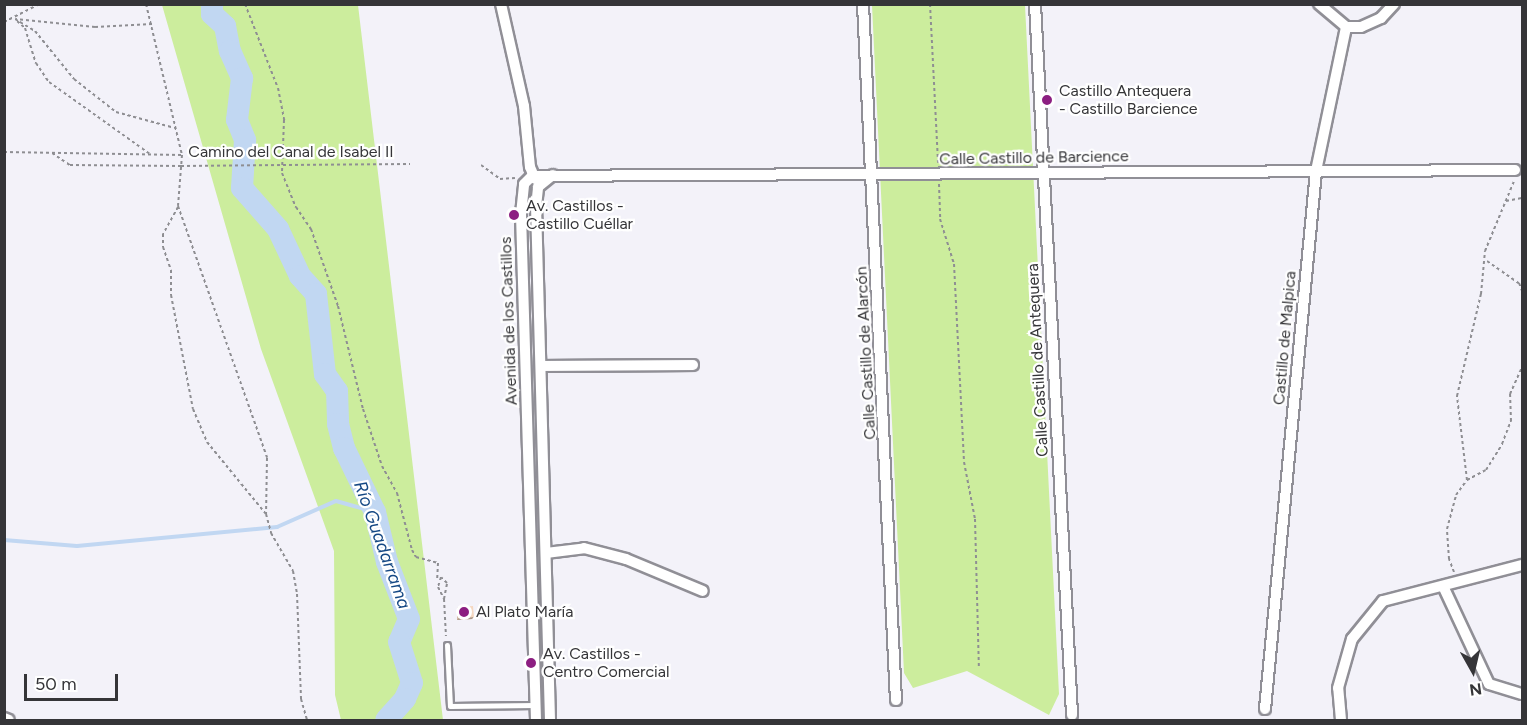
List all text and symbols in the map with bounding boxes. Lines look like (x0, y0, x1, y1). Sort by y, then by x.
place label: Castillo Antequera - Castillo Barcience (1059, 81, 1198, 119)
marker: Castillo Antequera - Castillo Barcience (1040, 93, 1054, 107)
street label: Camino del Canal de Isabel II (188, 142, 394, 162)
street label: Calle Castillo de Barcience (939, 147, 1129, 169)
place label: Av. Castillos - Castillo Cuéllar (526, 196, 633, 234)
marker: Av. Castillos - Castillo Cuéllar (507, 208, 521, 222)
street label: Avenida de los Castillos (496, 236, 522, 406)
street label: Calle Castillo de Antequera (1023, 263, 1053, 457)
street label: Calle Castillo de Alarcón (852, 266, 880, 440)
street label: Castillo de Malpica (1270, 270, 1300, 406)
water label: Río Guadarrama (349, 478, 415, 612)
place label: Al Plato María (476, 602, 573, 622)
marker: Al Plato María (457, 605, 471, 619)
north arrow (1443, 641, 1503, 701)
place label: Av. Castillos - Centro Comercial (543, 644, 670, 682)
marker: Av. Castillos - Centro Comercial (524, 656, 538, 670)
scale bar (27, 662, 122, 700)
text: 50 m (35, 673, 77, 695)
text: N (1468, 679, 1483, 700)

